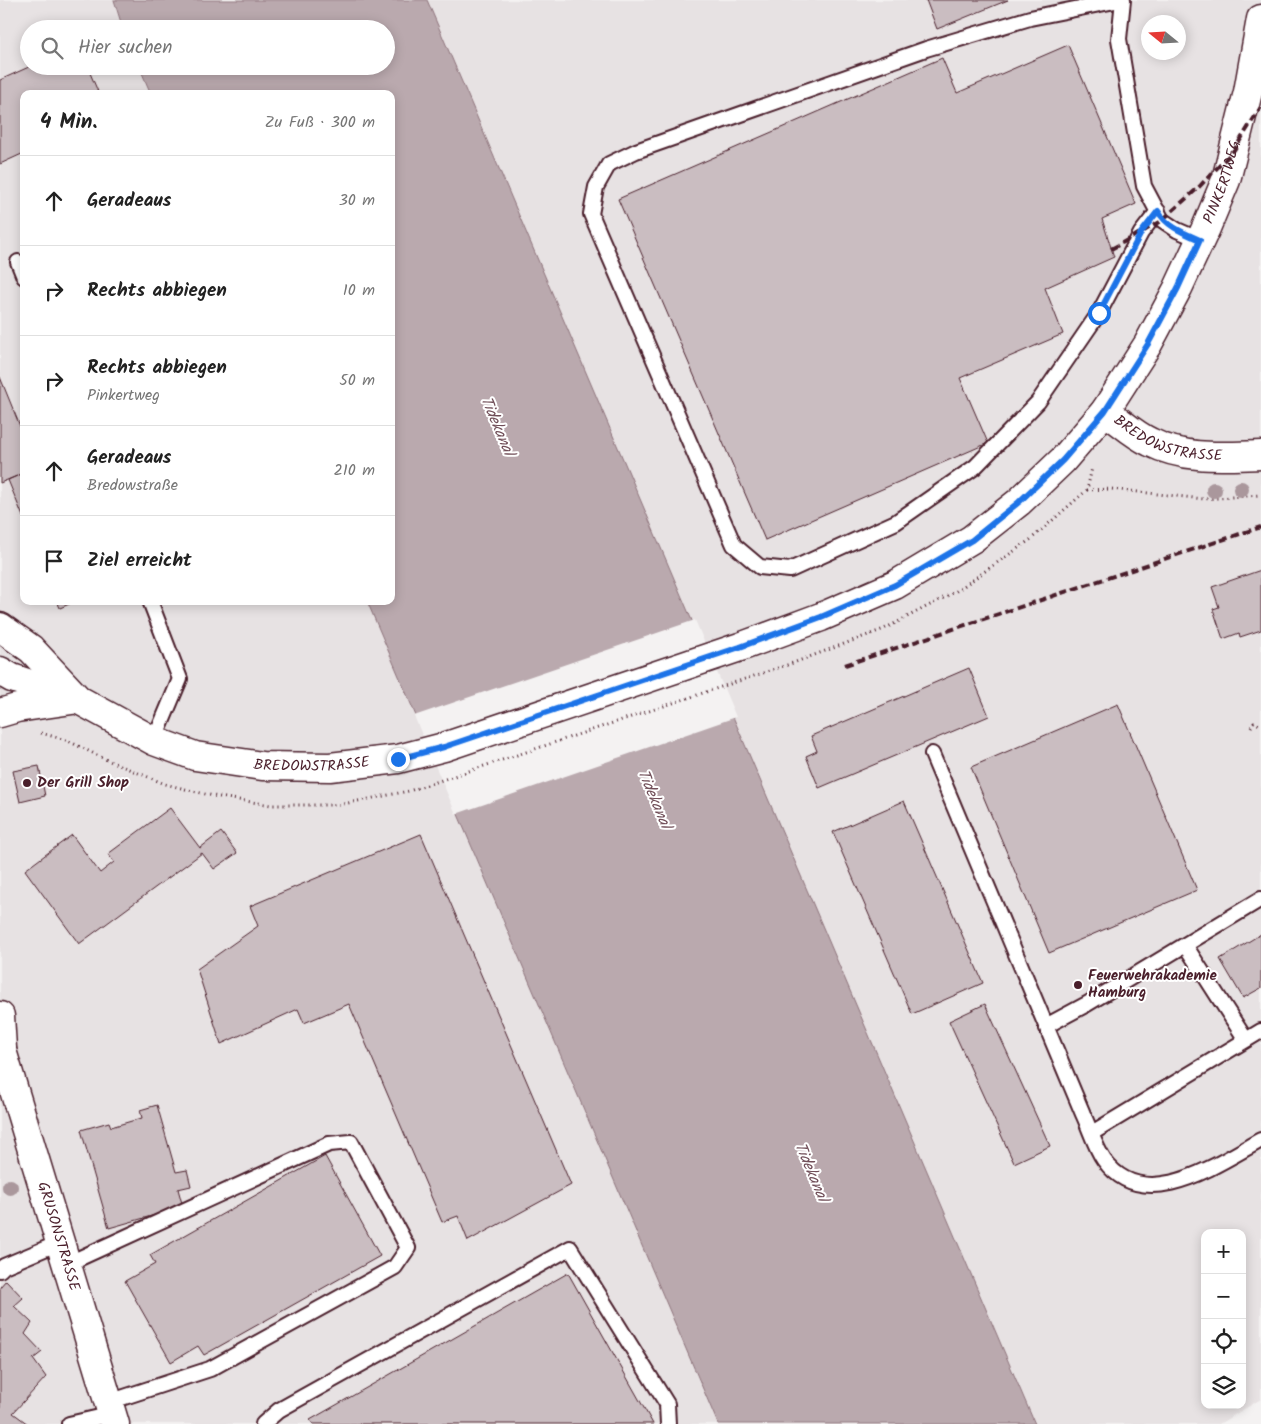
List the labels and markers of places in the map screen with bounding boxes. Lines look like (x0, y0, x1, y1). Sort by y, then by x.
place label: Der Grill Shop (37, 771, 129, 795)
marker: Der Grill Shop (21, 777, 33, 789)
place label: Feuerwehrakademie Hamburg (1088, 964, 1218, 1005)
marker: Feuerwehrakademie Hamburg (1072, 979, 1084, 991)

